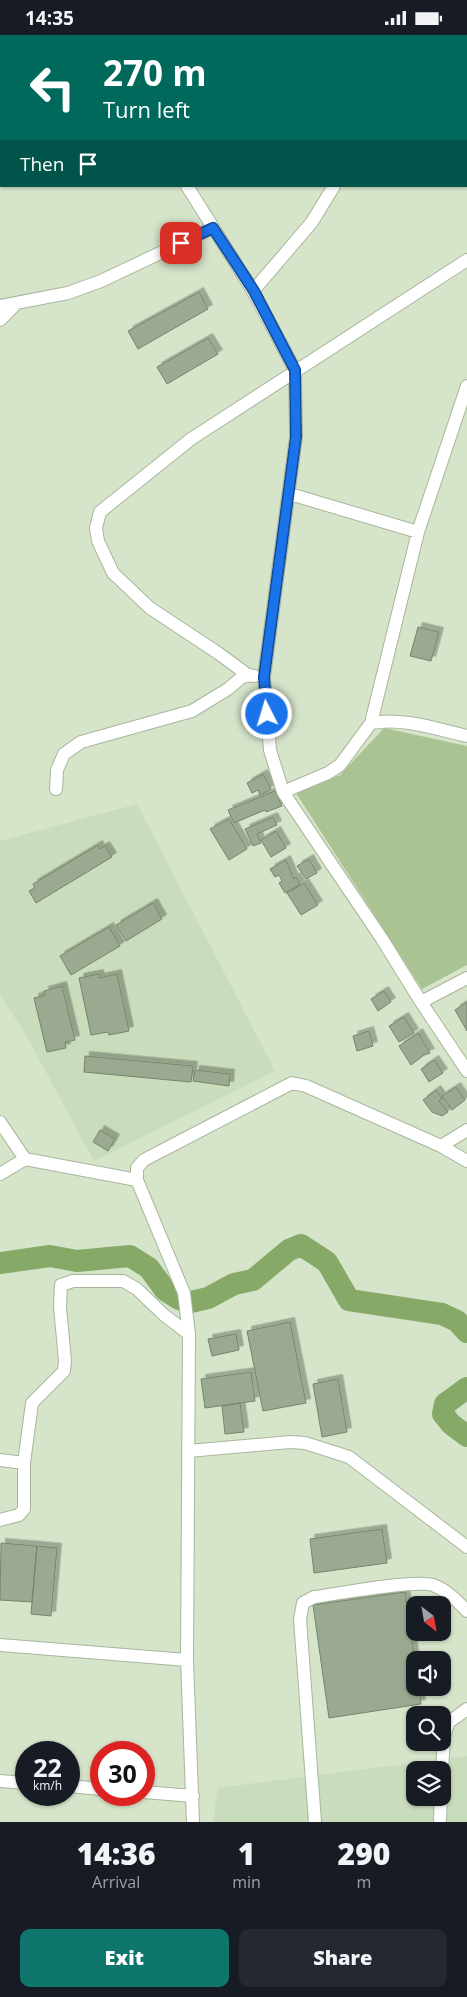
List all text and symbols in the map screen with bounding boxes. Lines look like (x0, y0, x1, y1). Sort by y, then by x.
text: 14:35 (25, 5, 74, 31)
text: 270 m (103, 49, 207, 96)
icon: left (20, 55, 85, 120)
text: Turn left (103, 94, 190, 124)
icon: arrive (74, 150, 102, 178)
text: Then (20, 151, 64, 177)
pin (160, 222, 202, 264)
icon: arrive (167, 229, 195, 257)
position arrow (240, 687, 292, 739)
north arrow (406, 1596, 451, 1641)
map controls (406, 1596, 451, 1806)
button: sound (406, 1651, 451, 1696)
button: search (406, 1706, 451, 1751)
speed limit sign: 30 (90, 1741, 155, 1806)
text: 22 (33, 1750, 62, 1784)
button: layers (406, 1761, 451, 1806)
text: km/h (33, 1777, 62, 1794)
text: 14:36 (77, 1833, 156, 1874)
text: 1 (238, 1833, 255, 1874)
text: 290 (338, 1833, 390, 1874)
text: Arrival (92, 1871, 140, 1893)
text: min (232, 1871, 261, 1893)
text: m (357, 1871, 371, 1893)
button: Exit (20, 1929, 229, 1987)
button: Share (239, 1929, 447, 1987)

